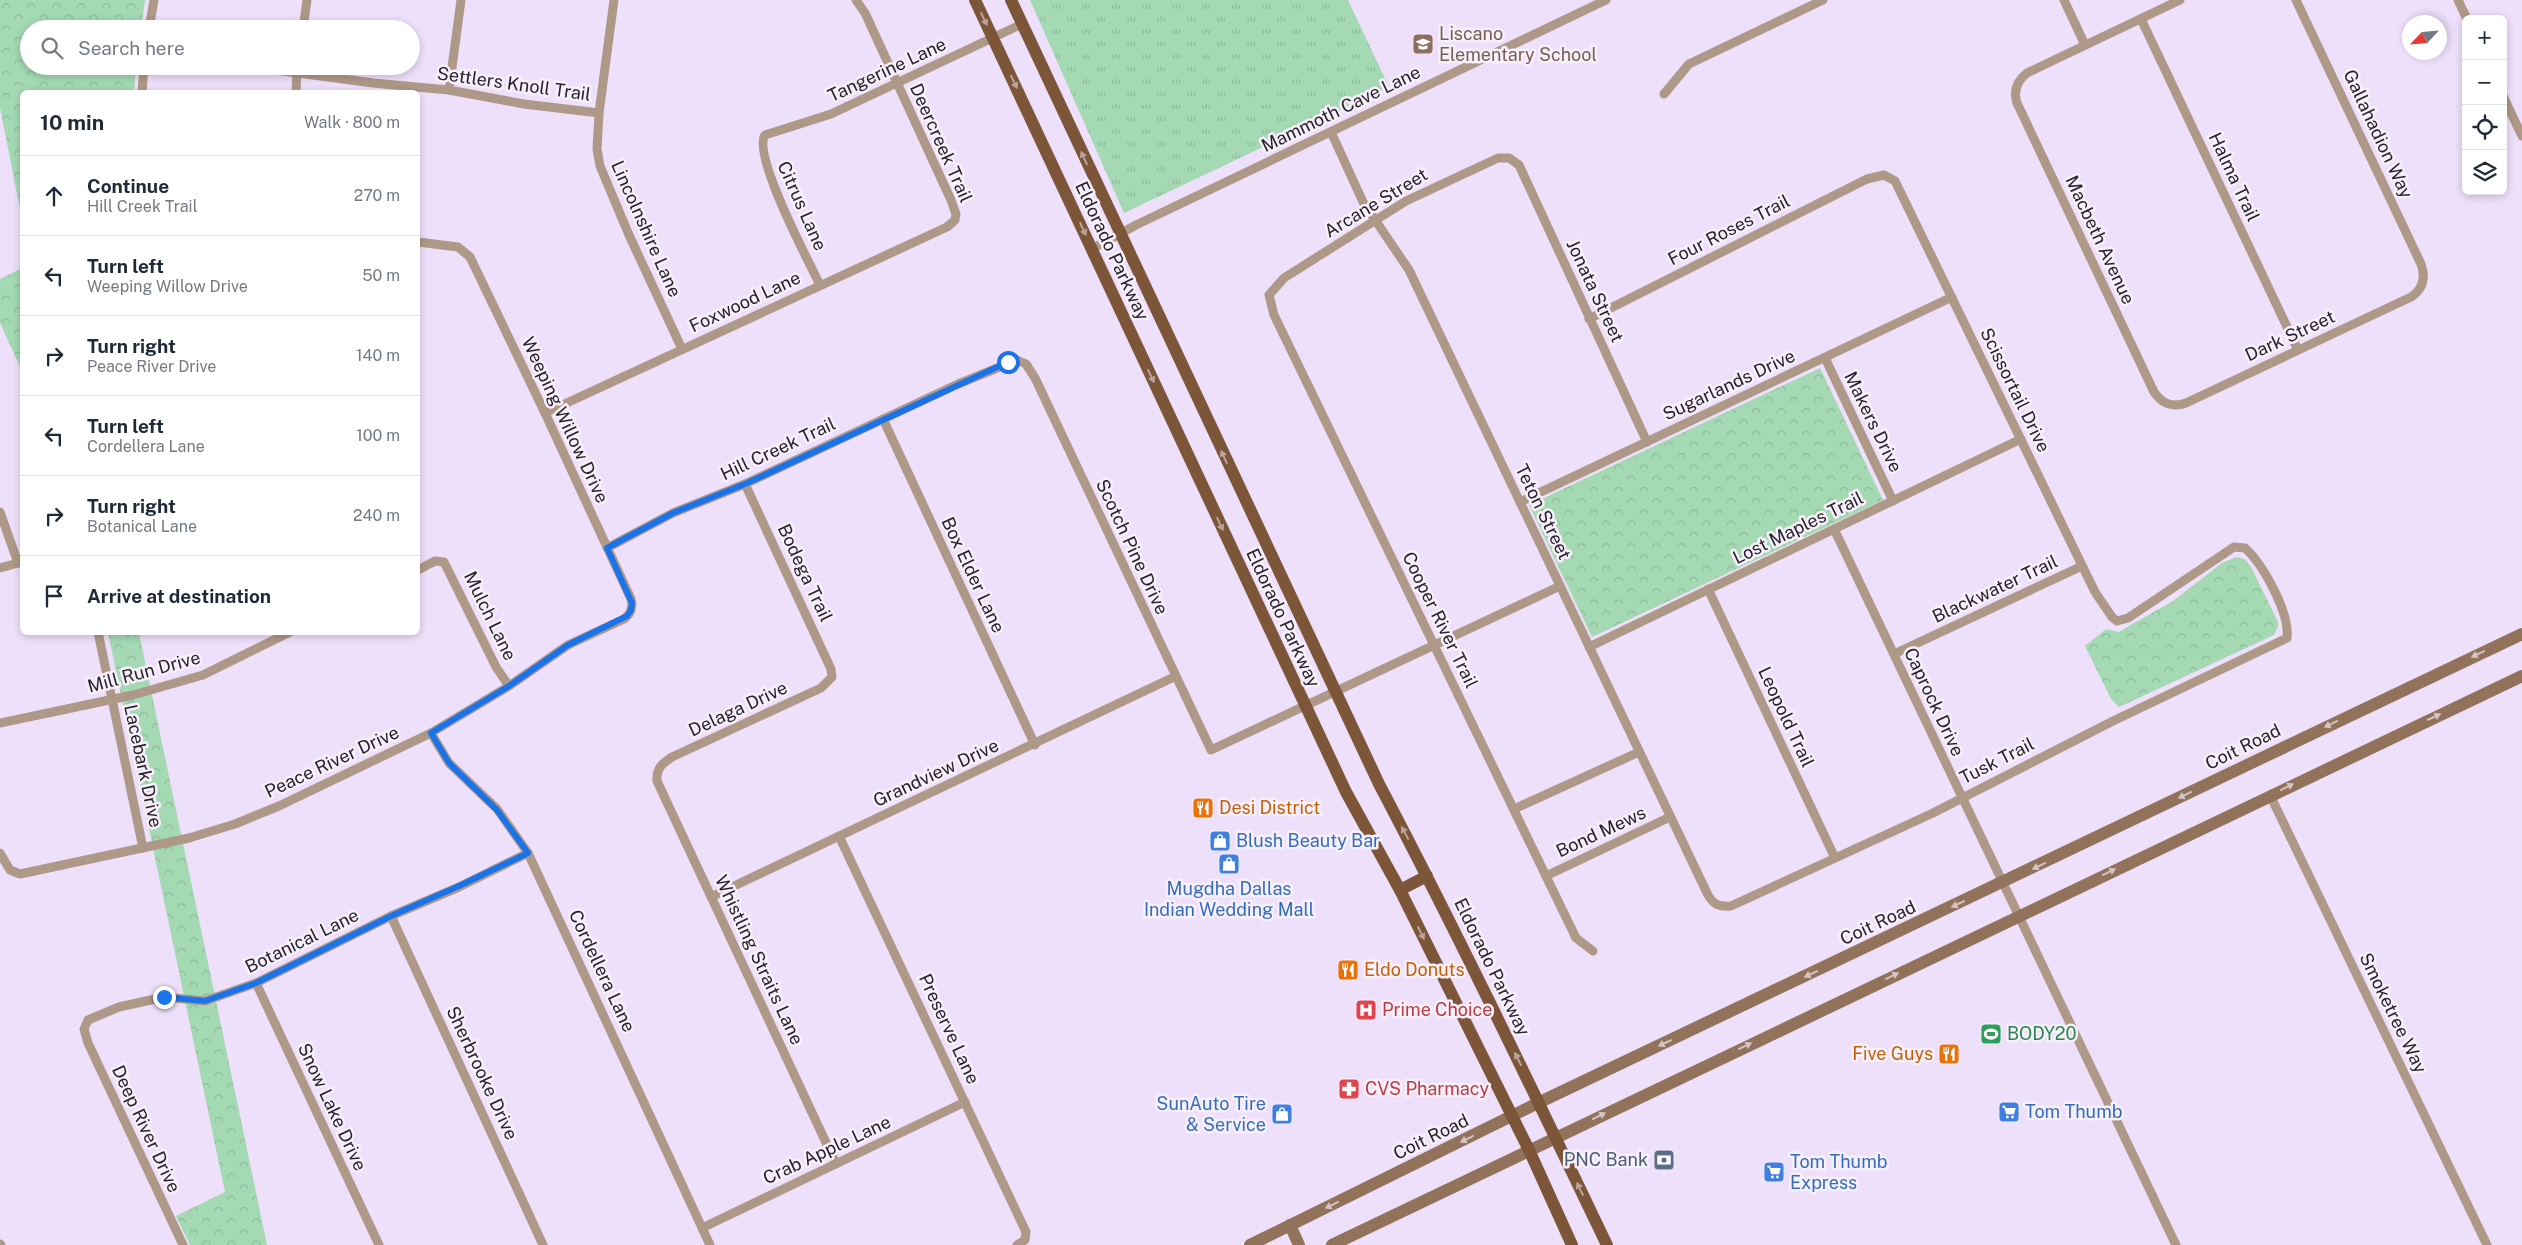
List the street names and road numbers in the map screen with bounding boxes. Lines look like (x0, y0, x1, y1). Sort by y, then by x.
street label: Tangerine Lane (824, 33, 949, 106)
street label: Mammoth Cave Lane (1258, 61, 1424, 156)
street label: Settlers Knoll Trail (436, 62, 592, 105)
street label: Gallahadion Way (2339, 66, 2418, 202)
street label: Deercreek Trail (906, 80, 977, 206)
street label: Halma Trail (2205, 129, 2264, 225)
street label: Lincolnshire Lane (607, 157, 686, 300)
street label: Citrus Lane (773, 158, 831, 254)
street label: Arcane Street (1320, 164, 1431, 242)
street label: Macbeth Avenue (2061, 172, 2139, 307)
street label: Eldorado Parkway (1071, 178, 1154, 324)
street label: Four Roses Trail (1664, 190, 1793, 269)
street label: Jonata Street (1562, 236, 1628, 346)
street label: Foxwood Lane (686, 267, 804, 336)
street label: Dark Street (2242, 306, 2338, 365)
street label: Scissortail Drive (1976, 324, 2055, 455)
street label: Weeping Willow Drive (518, 333, 613, 506)
street label: Sugarlands Drive (1659, 345, 1798, 424)
street label: Makers Drive (1840, 368, 1907, 475)
street label: Hill Creek Trail (717, 413, 839, 484)
street label: Teton Street (1511, 461, 1576, 563)
street label: Scotch Pine Drive (1092, 476, 1173, 618)
street label: Lost Maples Trail (1729, 487, 1866, 568)
street label: Box Elder Lane (937, 514, 1009, 636)
street label: Bodega Trail (774, 521, 837, 625)
street label: Eldorado Parkway (1242, 545, 1325, 691)
street label: Cooper River Trail (1398, 548, 1483, 691)
street label: Blackwater Trail (1929, 550, 2061, 627)
street label: Mulch Lane (460, 568, 521, 664)
street label: Caprock Drive (1900, 644, 1969, 759)
street label: Mill Run Drive (85, 646, 203, 697)
street label: Leopold Trail (1754, 663, 1819, 770)
street label: Delaga Drive (685, 677, 790, 741)
street label: Lacebark Drive (120, 703, 167, 829)
street label: Coit Road (2202, 719, 2284, 774)
street label: Peace River Drive (261, 721, 402, 802)
street label: Tusk Trail (1956, 733, 2037, 788)
street label: Grandview Drive (870, 734, 1002, 811)
street label: Bond Mews (1553, 802, 1649, 861)
street label: Whistling Straits Lane (711, 872, 808, 1048)
street label: Eldorado Parkway (1450, 895, 1535, 1039)
street label: Coit Road (1837, 896, 1919, 949)
street label: Botanical Lane (242, 904, 362, 977)
street label: Cordellera Lane (565, 906, 640, 1035)
street label: Smoketree Way (2355, 949, 2432, 1077)
street label: Preserve Lane (915, 970, 984, 1087)
street label: Sherbrooke Drive (442, 1003, 523, 1143)
street label: Snow Lake Drive (294, 1040, 371, 1174)
street label: Deep River Drive (108, 1062, 185, 1196)
street label: Coit Road (1390, 1109, 1472, 1164)
street label: Crab Apple Lane (760, 1111, 894, 1188)

